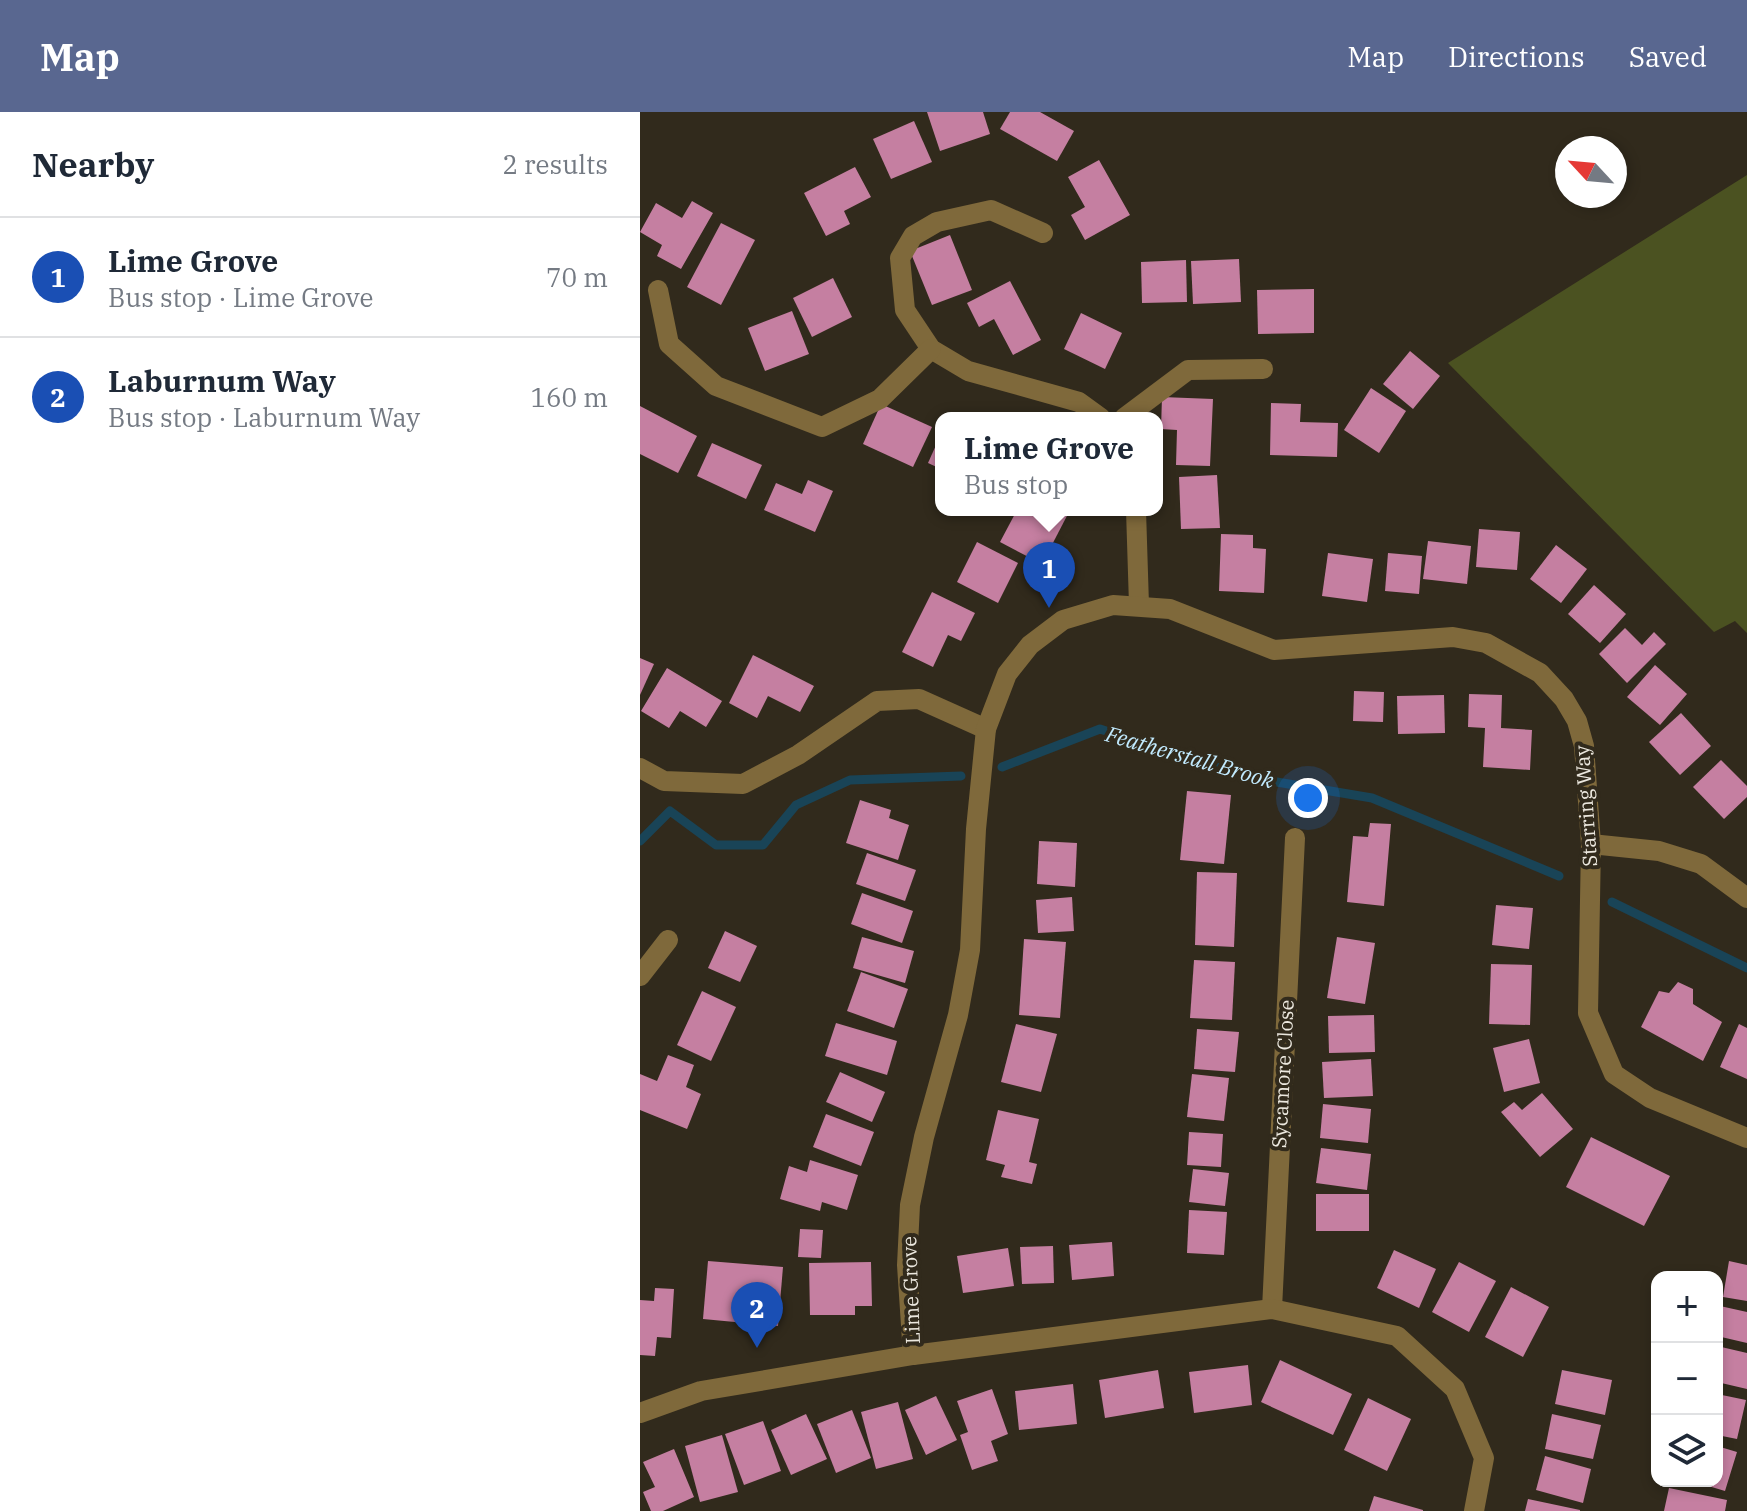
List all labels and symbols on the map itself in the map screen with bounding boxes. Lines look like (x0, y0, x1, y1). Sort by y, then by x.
north arrow (1555, 136, 1627, 208)
pin: 1 (1023, 542, 1075, 608)
water label: Featherstall Brook (1102, 718, 1278, 795)
street label: Starring Way (1568, 744, 1603, 868)
your location (1288, 778, 1328, 818)
street label: Sycamore Close (1265, 999, 1300, 1149)
street label: Lime Grove (895, 1235, 926, 1345)
pin: 2 (731, 1282, 783, 1348)

